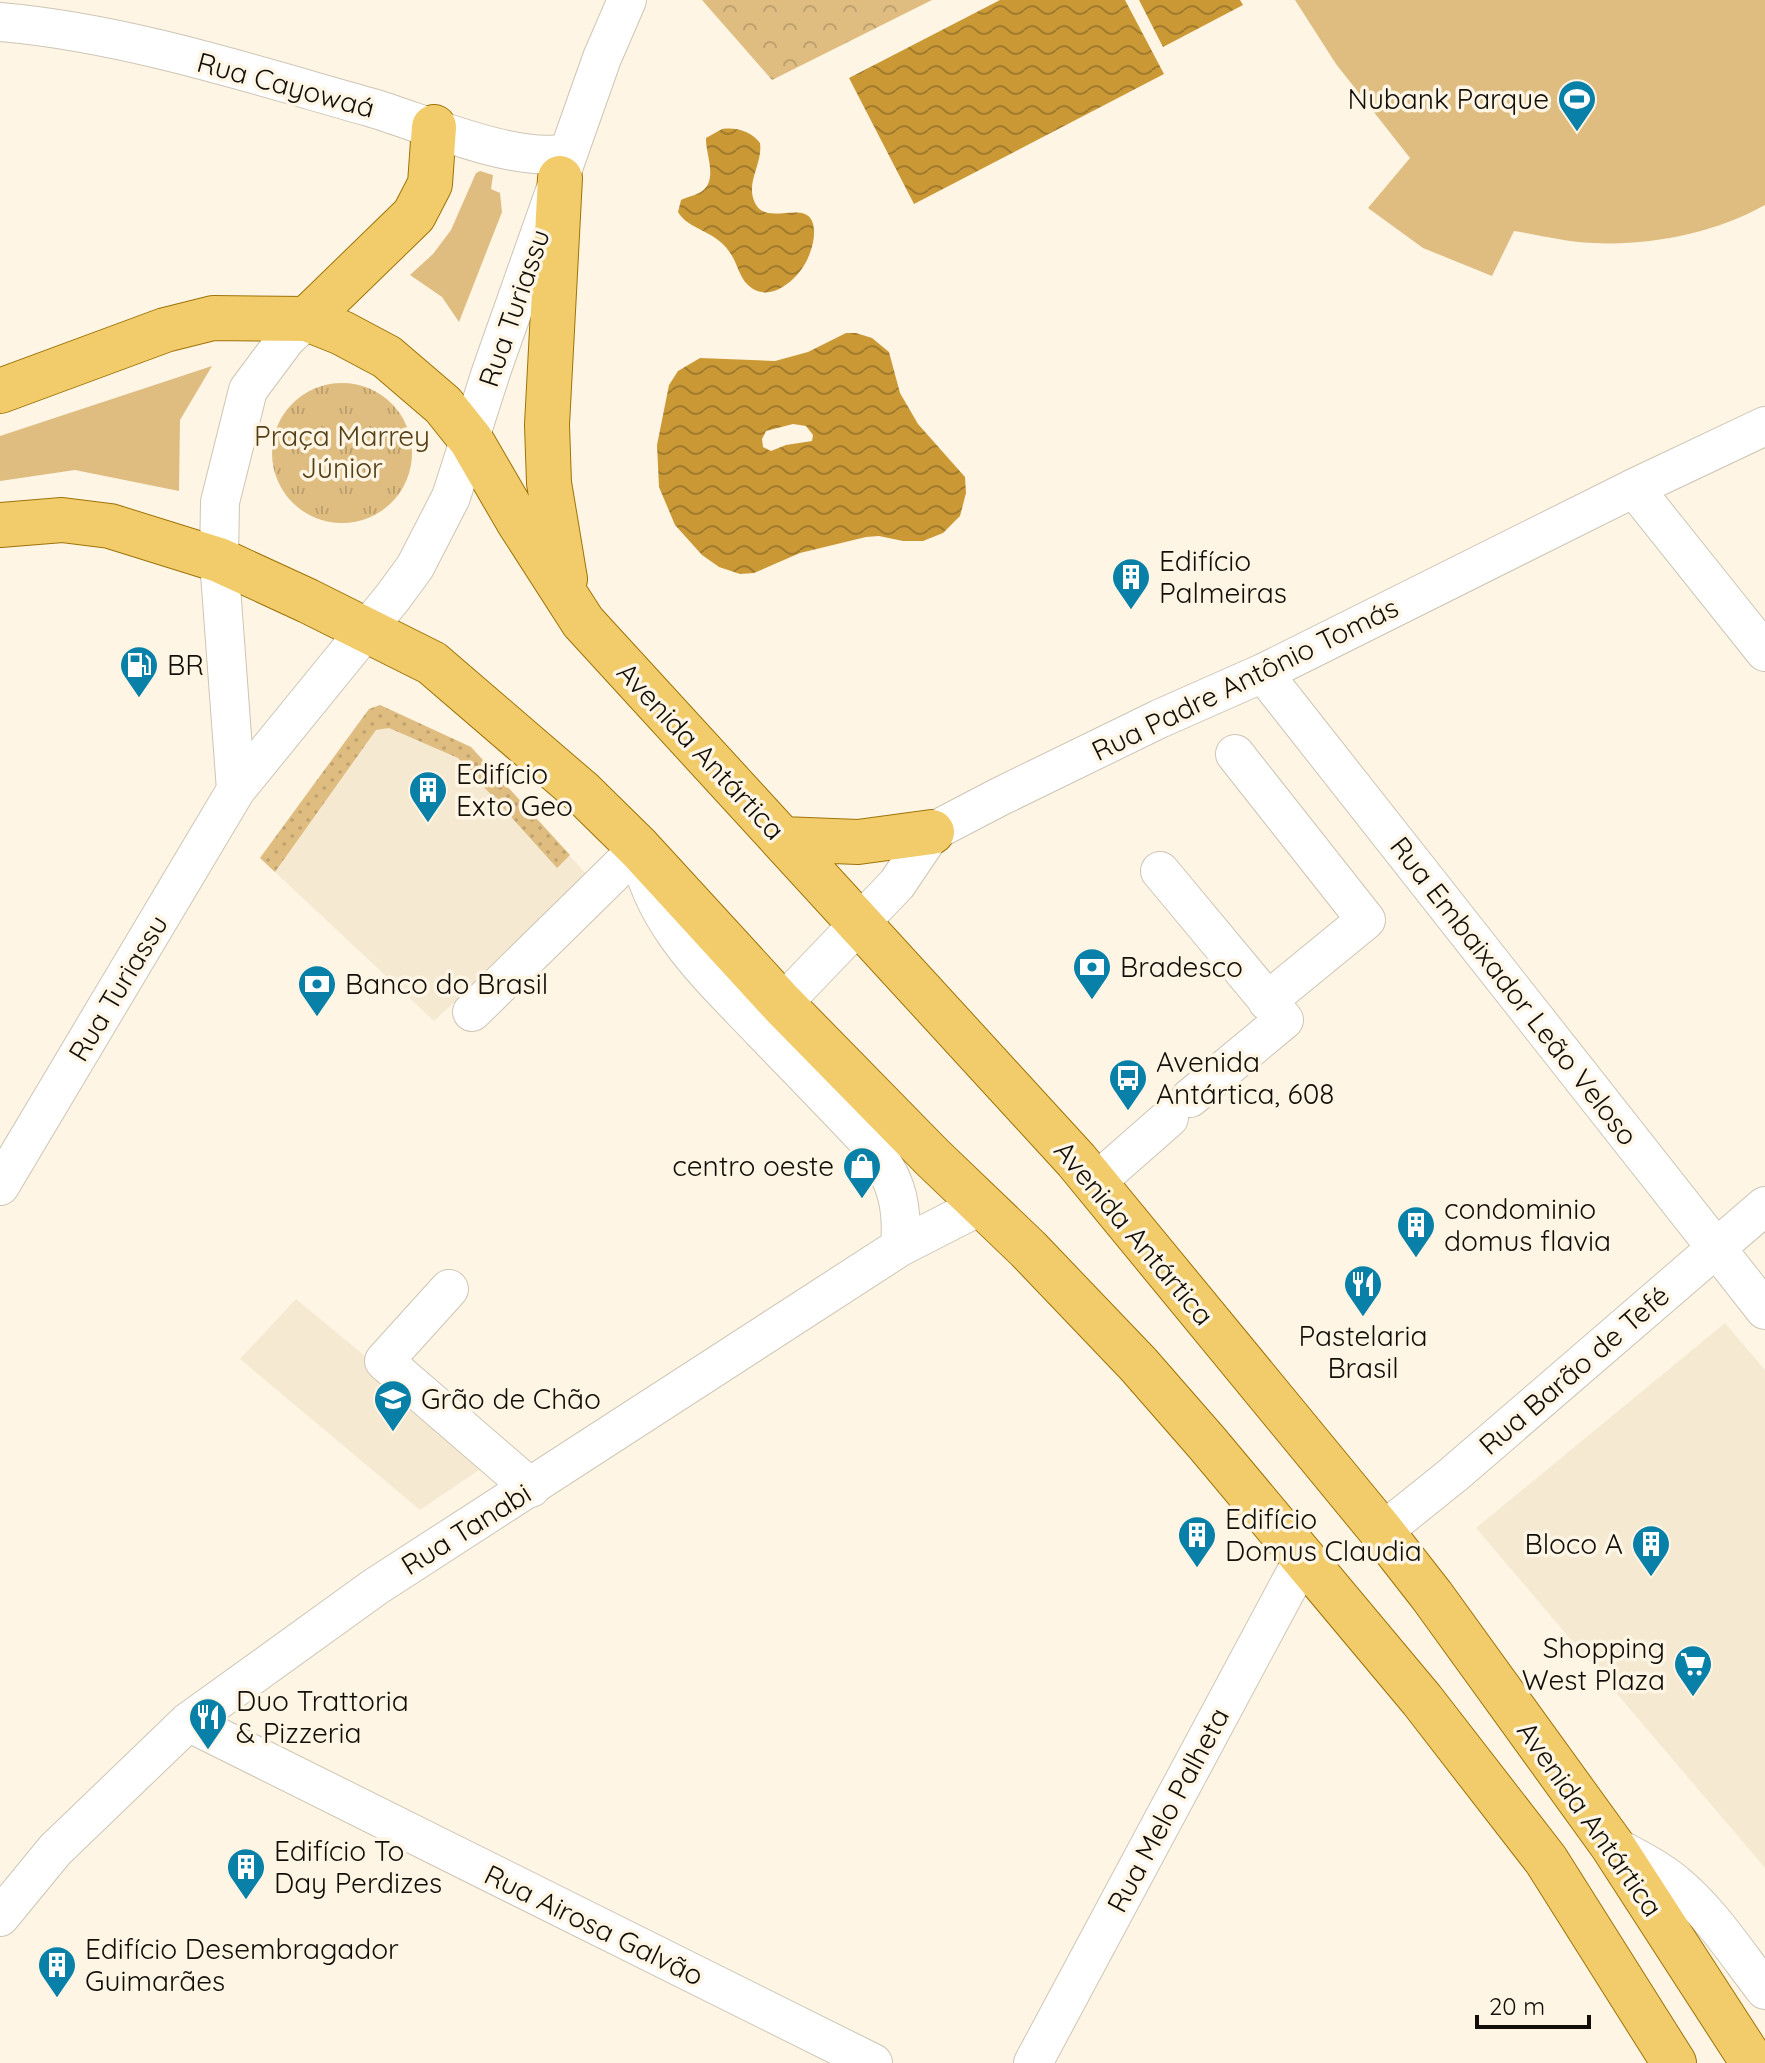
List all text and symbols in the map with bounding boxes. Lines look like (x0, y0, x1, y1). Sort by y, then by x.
street label: Rua Cayowaá (194, 44, 379, 125)
sports icon: Nubank Parque (1556, 78, 1598, 133)
place label: Nubank Parque (1348, 81, 1549, 116)
street label: Rua Turiassu (470, 224, 557, 391)
park label: Praça Marrey Júnior (254, 418, 430, 485)
place label: Edifício Palmeiras (1159, 543, 1287, 610)
building icon: Edifício Palmeiras (1110, 556, 1152, 611)
street label: Rua Padre Antônio Tomás (1086, 589, 1404, 768)
fuel station icon: BR (118, 644, 160, 699)
place label: BR (167, 647, 204, 682)
street label: Avenida Antártica (610, 655, 793, 847)
place label: Edifício Exto Geo (456, 756, 573, 823)
building icon: Edifício Exto Geo (407, 769, 449, 824)
street label: Rua Embaixador Leão Veloso (1383, 829, 1646, 1152)
street label: Rua Turiassu (60, 908, 175, 1067)
bank icon: Bradesco (1071, 946, 1113, 1001)
place label: Bradesco (1120, 949, 1243, 984)
bank icon: Banco do Brasil (296, 963, 338, 1018)
place label: Banco do Brasil (345, 966, 548, 1001)
place label: Avenida Antártica, 608 (1156, 1044, 1334, 1111)
bus stop icon: Avenida Antártica, 608 (1107, 1057, 1149, 1112)
street label: Avenida Antártica (1047, 1133, 1222, 1332)
shop icon: centro oeste (841, 1145, 883, 1200)
place label: centro oeste (672, 1148, 834, 1183)
place label: condominio domus flavia (1444, 1191, 1611, 1258)
building icon: condominio domus flavia (1395, 1204, 1437, 1259)
restaurant icon: Pastelaria Brasil (1342, 1263, 1384, 1318)
street label: Rua Barão de Tefé (1471, 1277, 1676, 1462)
place label: Pastelaria Brasil (1299, 1318, 1427, 1385)
school or university icon: Grão de Chão (372, 1378, 414, 1433)
place label: Grão de Chão (421, 1381, 601, 1416)
street label: Rua Tanabi (394, 1475, 537, 1582)
place label: Edifício Domus Claudia (1225, 1501, 1422, 1568)
building icon: Edifício Domus Claudia (1176, 1514, 1218, 1569)
building icon: Bloco A (1630, 1523, 1672, 1578)
place label: Bloco A (1525, 1526, 1623, 1561)
place label: Shopping West Plaza (1522, 1630, 1665, 1697)
supermarket icon: Shopping West Plaza (1672, 1643, 1714, 1698)
place label: Duo Trattoria & Pizzeria (236, 1683, 409, 1750)
restaurant icon: Duo Trattoria & Pizzeria (187, 1696, 229, 1751)
street label: Rua Melo Palheta (1099, 1701, 1236, 1918)
street label: Avenida Antártica (1510, 1714, 1671, 1923)
place label: Edifício To Day Perdizes (274, 1833, 442, 1900)
building icon: Edifício To Day Perdizes (225, 1846, 267, 1901)
street label: Rua Airosa Galvão (479, 1856, 709, 1993)
place label: Edifício Desembragador Guimarães (85, 1931, 399, 1998)
building icon: Edifício Desembragador Guimarães (36, 1944, 78, 1999)
scale bar (1477, 1979, 1589, 2029)
text: 20 m (1489, 1991, 1545, 2021)

